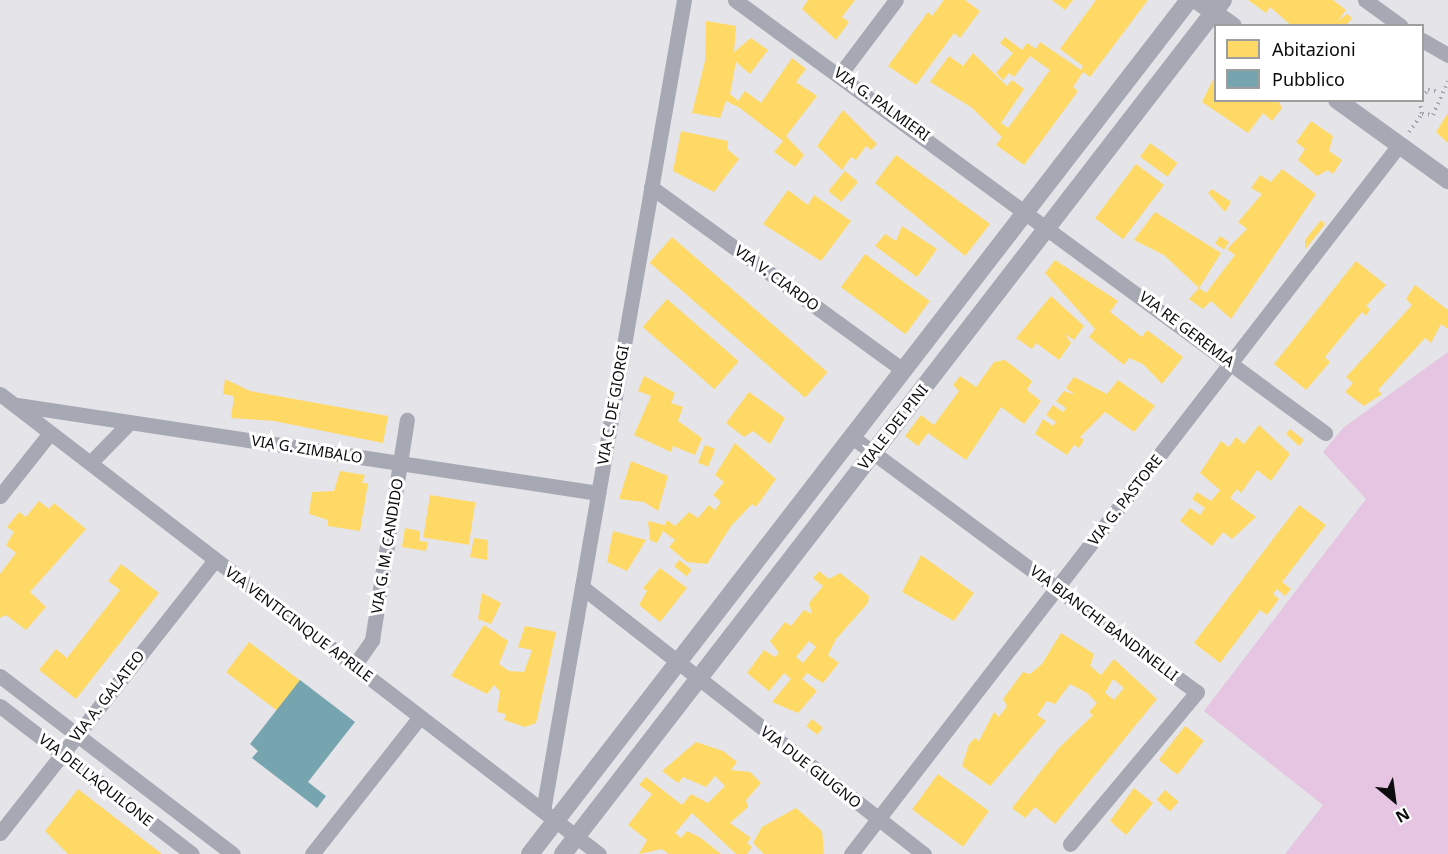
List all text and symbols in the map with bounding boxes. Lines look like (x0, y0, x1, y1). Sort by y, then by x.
legend (1214, 24, 1424, 102)
text: Abitazioni (1272, 37, 1356, 61)
street label: VIA G. PALMIERI (831, 63, 933, 145)
text: Pubblico (1272, 67, 1345, 91)
street label: VIA V. CIARDO (731, 241, 823, 315)
street label: VIA RE GEREMIA (1136, 287, 1238, 371)
street label: VIA C. DE GIORGI (594, 344, 632, 466)
street label: VIALE DEI PINI (854, 381, 932, 473)
street label: VIA G. ZIMBALO (250, 431, 364, 467)
street label: VIA G. PASTORE (1084, 451, 1166, 549)
street label: VIA G. M. CANDIDO (367, 477, 407, 615)
street label: VIA BIANCHI BANDINELLI (1027, 562, 1181, 684)
street label: VIA VENTICINQUE APRILE (222, 563, 376, 685)
street label: VIA A. GALATEO (66, 647, 148, 745)
street label: VIA DUE GIUGNO (757, 722, 865, 812)
street label: VIA DELL'AQUILONE (35, 730, 157, 830)
north arrow (1364, 770, 1424, 830)
text: N (1392, 803, 1414, 829)

